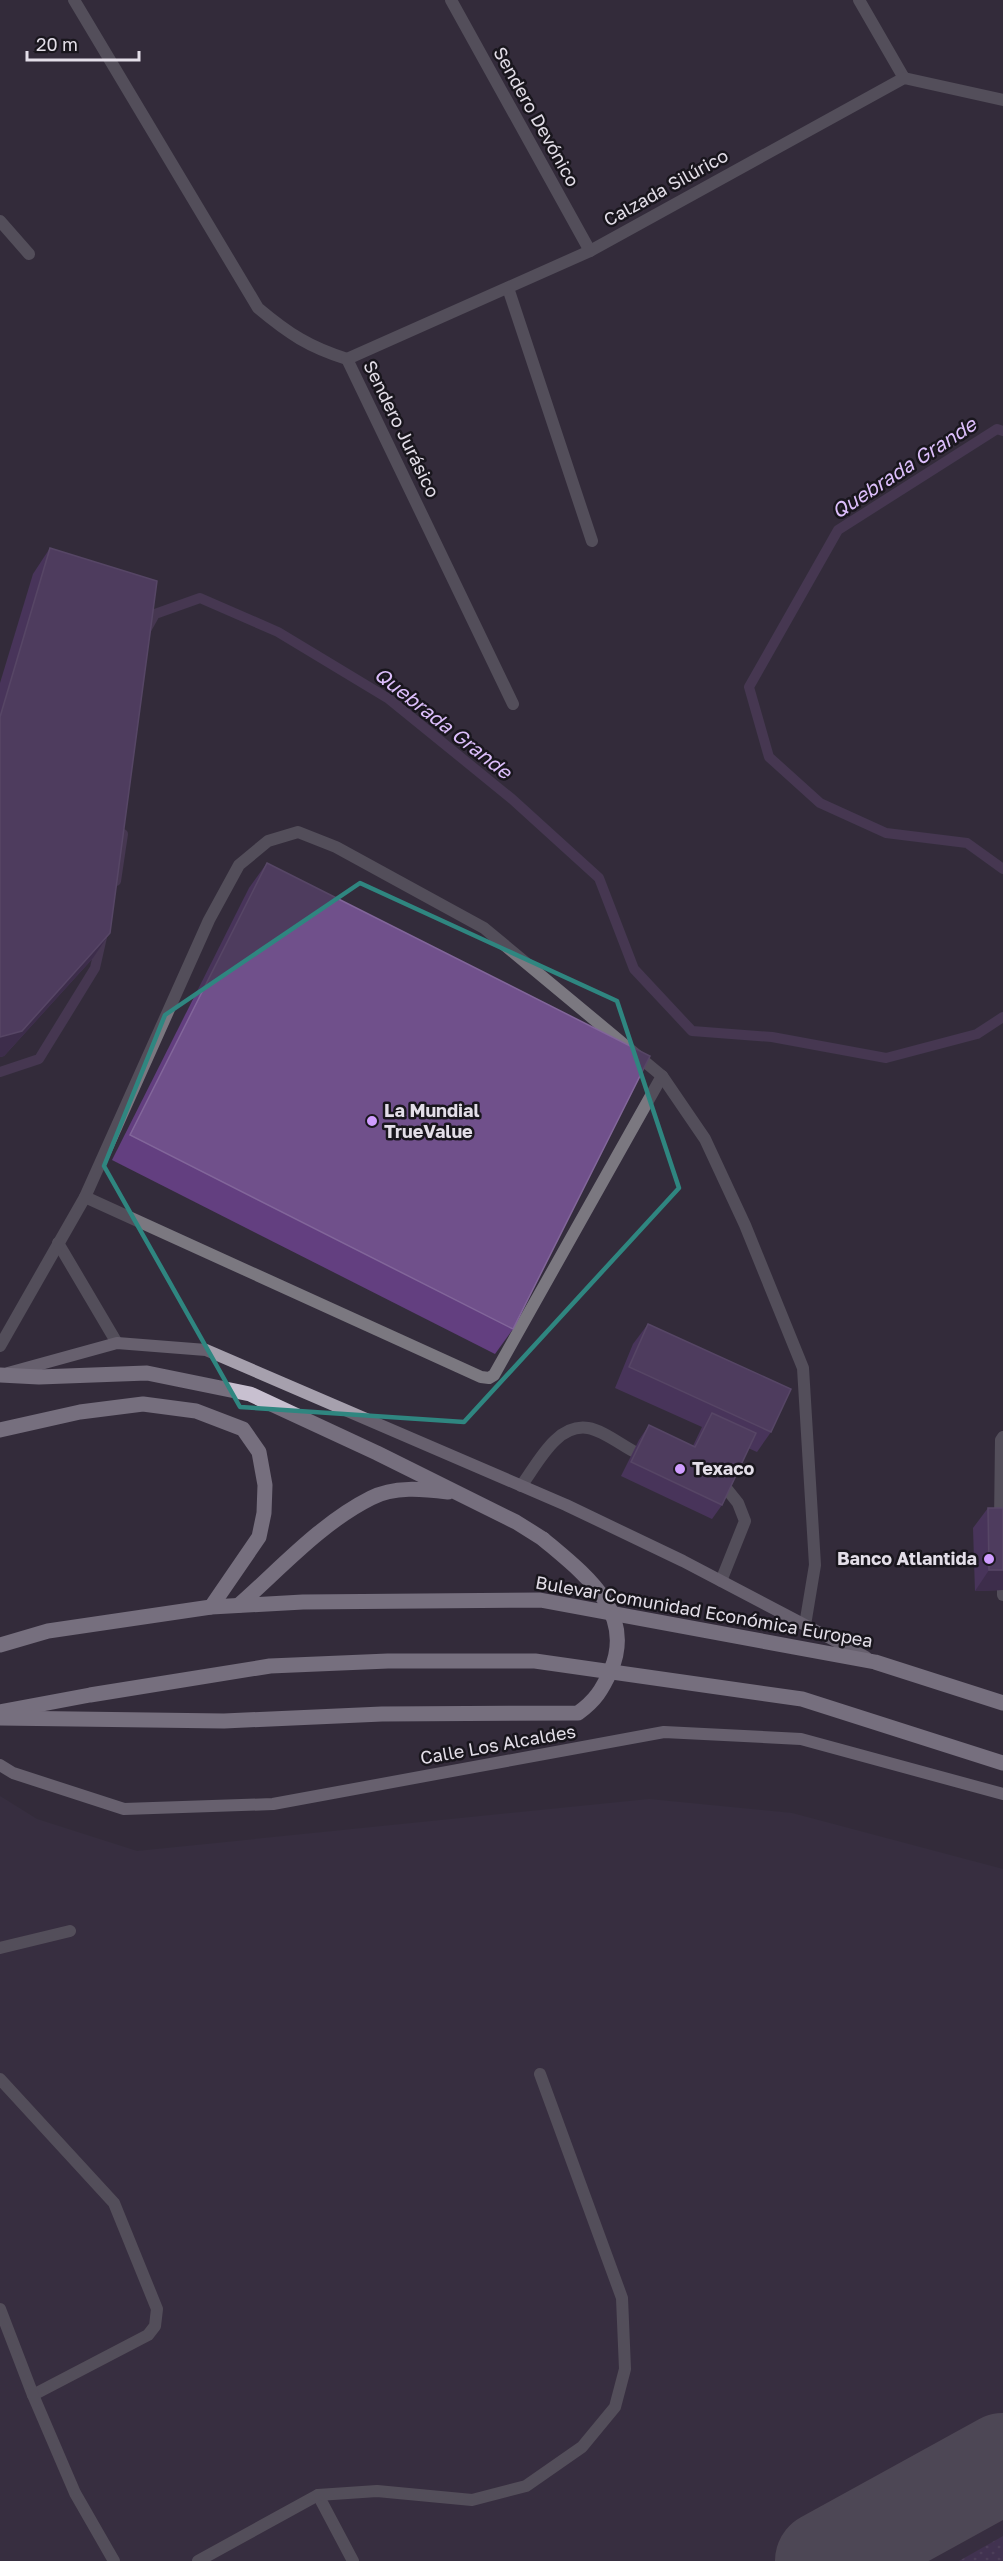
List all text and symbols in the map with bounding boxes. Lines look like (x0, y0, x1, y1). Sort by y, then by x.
scale bar (27, 24, 140, 62)
text: 20 m (36, 33, 78, 55)
street label: Sendero Devónico (489, 43, 584, 190)
street label: Calzada Silúrico (599, 144, 732, 230)
street label: Sendero Jurásico (359, 357, 445, 501)
water label: Quebrada Grande (827, 411, 981, 523)
water label: Quebrada Grande (370, 661, 518, 784)
place label: La Mundial TrueValue (384, 1099, 479, 1142)
marker: La Mundial TrueValue (365, 1114, 379, 1128)
place label: Texaco (692, 1457, 755, 1479)
marker: Texaco (673, 1462, 687, 1476)
place label: Banco Atlantida (837, 1547, 977, 1569)
marker: Banco Atlantida (982, 1552, 996, 1566)
street label: Bulevar Comunidad Económica Europea (534, 1570, 875, 1652)
street label: Calle Los Alcaldes (418, 1720, 577, 1769)

